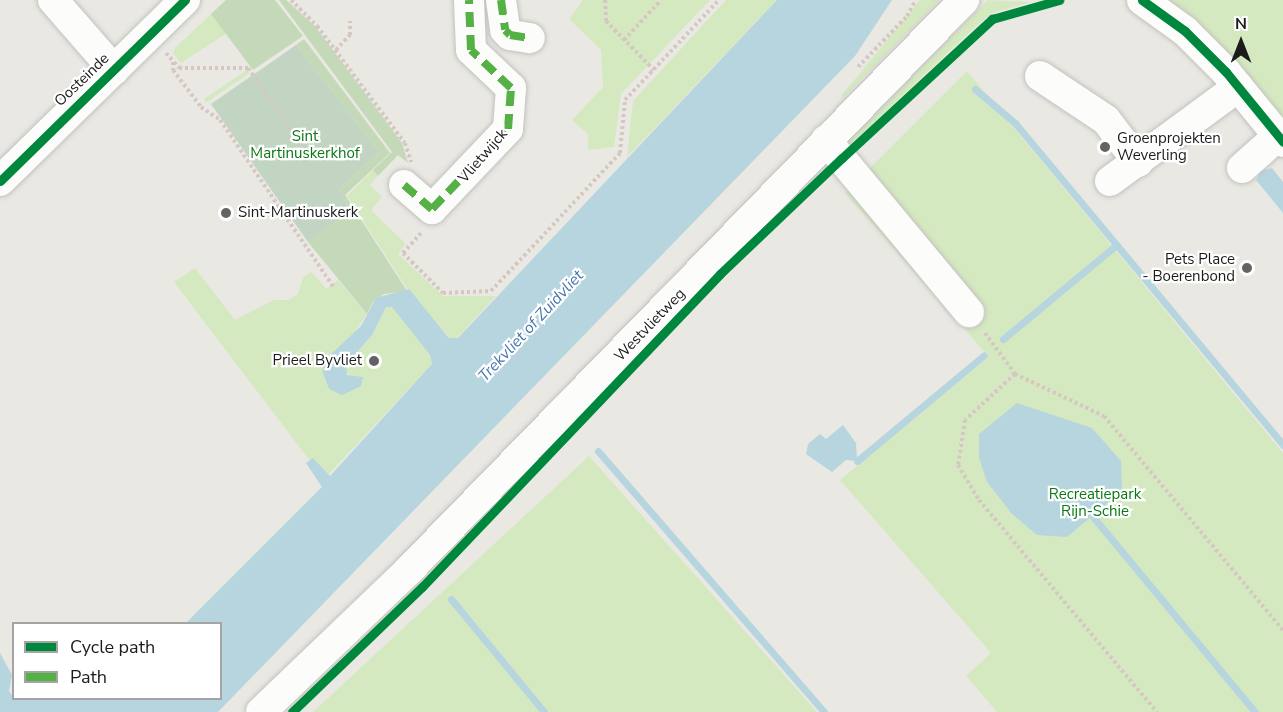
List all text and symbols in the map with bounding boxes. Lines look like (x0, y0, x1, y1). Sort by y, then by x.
north arrow (1211, 12, 1271, 72)
text: N (1235, 13, 1247, 35)
street label: Oosteinde (51, 50, 113, 110)
street label: Vlietwijck (455, 125, 511, 187)
park label: Sint Martinuskerkhof (250, 127, 360, 162)
place label: Groenprojekten Weverling (1117, 129, 1221, 164)
marker: Groenprojekten Weverling (1098, 140, 1112, 154)
place label: Sint-Martinuskerk (238, 204, 358, 222)
marker: Sint-Martinuskerk (219, 206, 233, 220)
place label: Pets Place - Boerenbond (1142, 250, 1235, 285)
marker: Pets Place - Boerenbond (1240, 261, 1254, 275)
water label: Trekvliet of Zuidvliet (474, 266, 588, 386)
street label: Westvlietweg (611, 285, 689, 365)
place label: Prieel Byvliet (273, 352, 362, 370)
marker: Prieel Byvliet (367, 354, 381, 368)
park label: Recreatiepark Rijn-Schie (1049, 485, 1141, 520)
legend (12, 622, 222, 700)
text: Cycle path (70, 635, 155, 659)
text: Path (70, 665, 107, 689)

